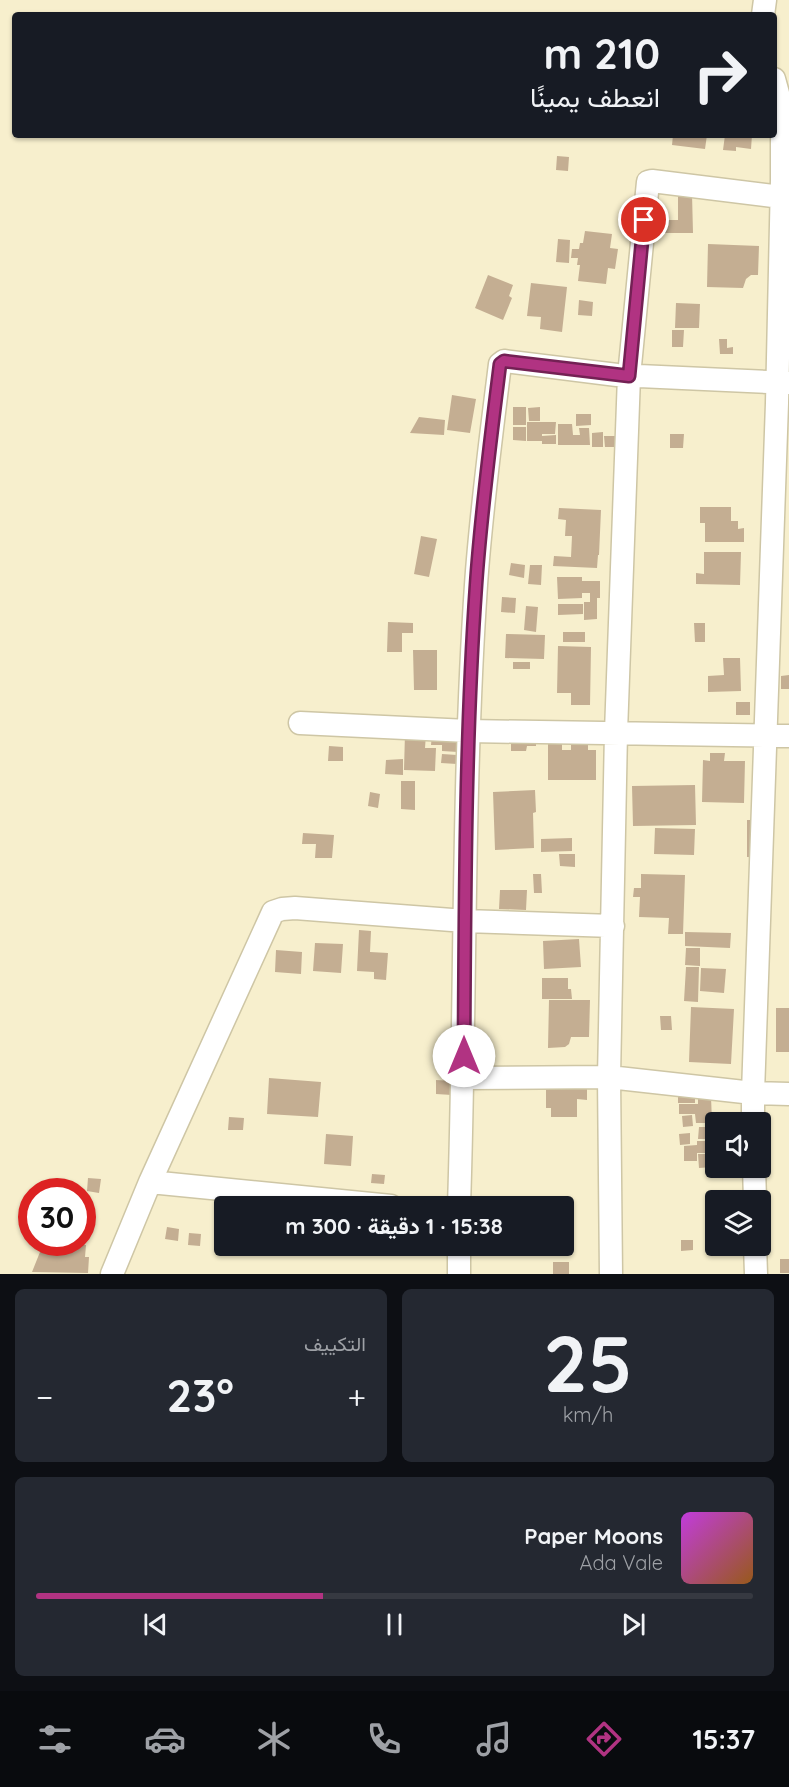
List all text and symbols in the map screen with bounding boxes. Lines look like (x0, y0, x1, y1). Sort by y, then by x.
text: 210 m (543, 27, 660, 80)
icon: right (681, 36, 759, 114)
text: انعطف يمينًا (530, 80, 660, 114)
pin (618, 194, 669, 245)
icon: arrive (627, 203, 660, 236)
position arrow (432, 1024, 496, 1088)
map controls (705, 1112, 771, 1256)
button: sound (705, 1112, 771, 1178)
speed limit sign: 30 (18, 1178, 96, 1256)
button: layers (705, 1190, 771, 1256)
text: 15:38 · 1 دقيقة · 300 m (285, 1212, 503, 1240)
text: 25 (543, 1314, 633, 1412)
text: التكييف (304, 1331, 366, 1356)
text: 23° (167, 1367, 234, 1423)
text: − (36, 1376, 53, 1417)
text: + (347, 1376, 366, 1417)
text: km/h (563, 1402, 613, 1427)
text: Paper Moons (524, 1522, 663, 1550)
text: Ada Vale (580, 1550, 663, 1575)
icon: previous (139, 1608, 172, 1641)
icon: pause (378, 1608, 411, 1641)
icon: next (617, 1608, 650, 1641)
icon: filters (34, 1718, 76, 1760)
icon: car (144, 1718, 186, 1760)
icon: climate (253, 1718, 295, 1760)
icon: phone (363, 1718, 405, 1760)
icon: music (473, 1718, 515, 1760)
icon: directions (583, 1718, 625, 1760)
text: 15:37 (692, 1722, 755, 1756)

